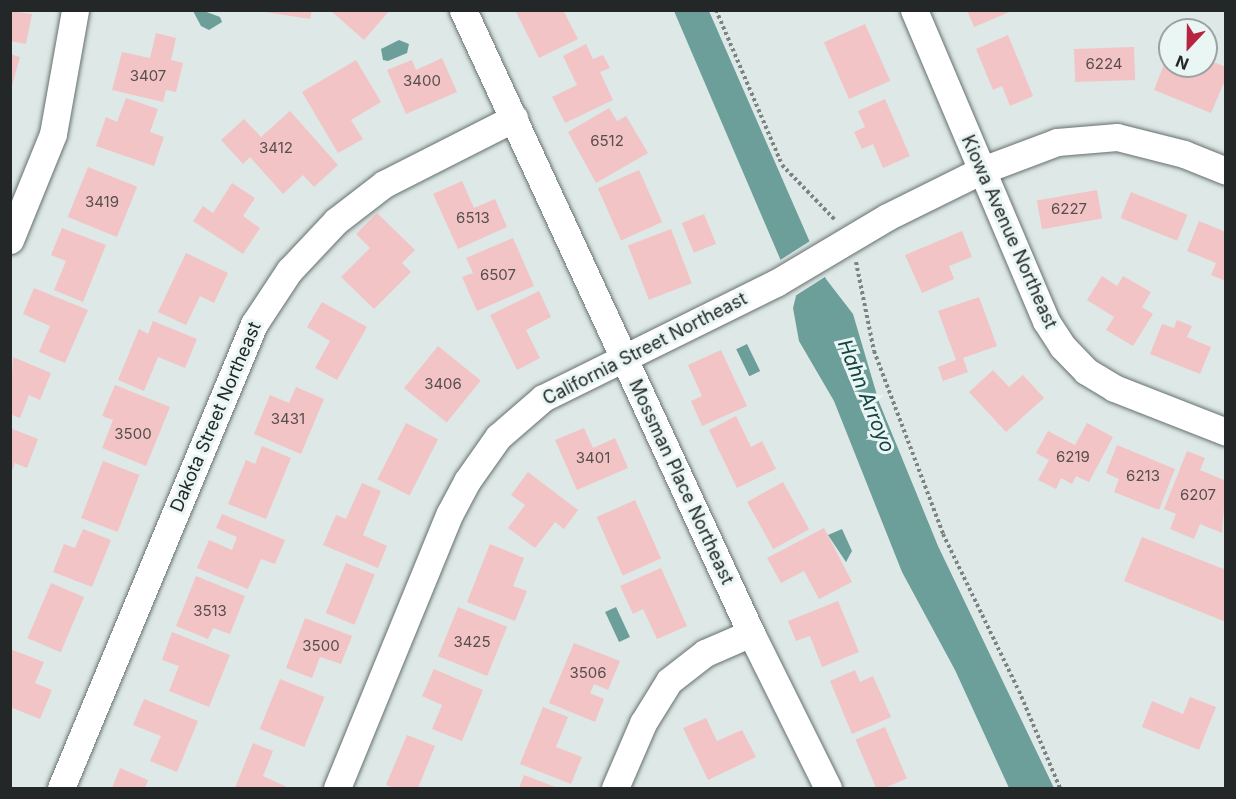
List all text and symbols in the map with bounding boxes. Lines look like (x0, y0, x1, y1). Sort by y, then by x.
north arrow (1158, 18, 1218, 78)
text: N (1173, 51, 1191, 74)
house number: 6224 (1085, 55, 1123, 73)
house number: 3407 (130, 67, 166, 85)
house number: 3400 (403, 72, 441, 90)
house number: 6512 (590, 132, 624, 150)
street label: Kiowa Avenue Northeast (957, 132, 1061, 332)
house number: 3412 (259, 139, 293, 157)
house number: 3419 (85, 193, 119, 211)
house number: 6227 (1051, 200, 1087, 218)
house number: 6513 (456, 209, 490, 227)
house number: 6507 (480, 266, 516, 284)
street label: California Street Northeast (539, 288, 751, 410)
street label: Dakota Street Northeast (166, 319, 266, 515)
water label: Hahn Arroyo (832, 336, 900, 456)
house number: 3406 (424, 375, 462, 393)
street label: Mossman Place Northeast (624, 376, 738, 588)
house number: 3431 (271, 410, 305, 428)
house number: 3500 (114, 425, 152, 443)
house number: 6219 (1056, 448, 1090, 466)
house number: 3401 (576, 449, 610, 467)
house number: 6213 (1126, 467, 1160, 485)
house number: 6207 (1180, 486, 1216, 504)
house number: 3513 (193, 602, 227, 620)
house number: 3425 (453, 633, 491, 651)
house number: 3500 (302, 637, 340, 655)
house number: 3506 (569, 664, 607, 682)

